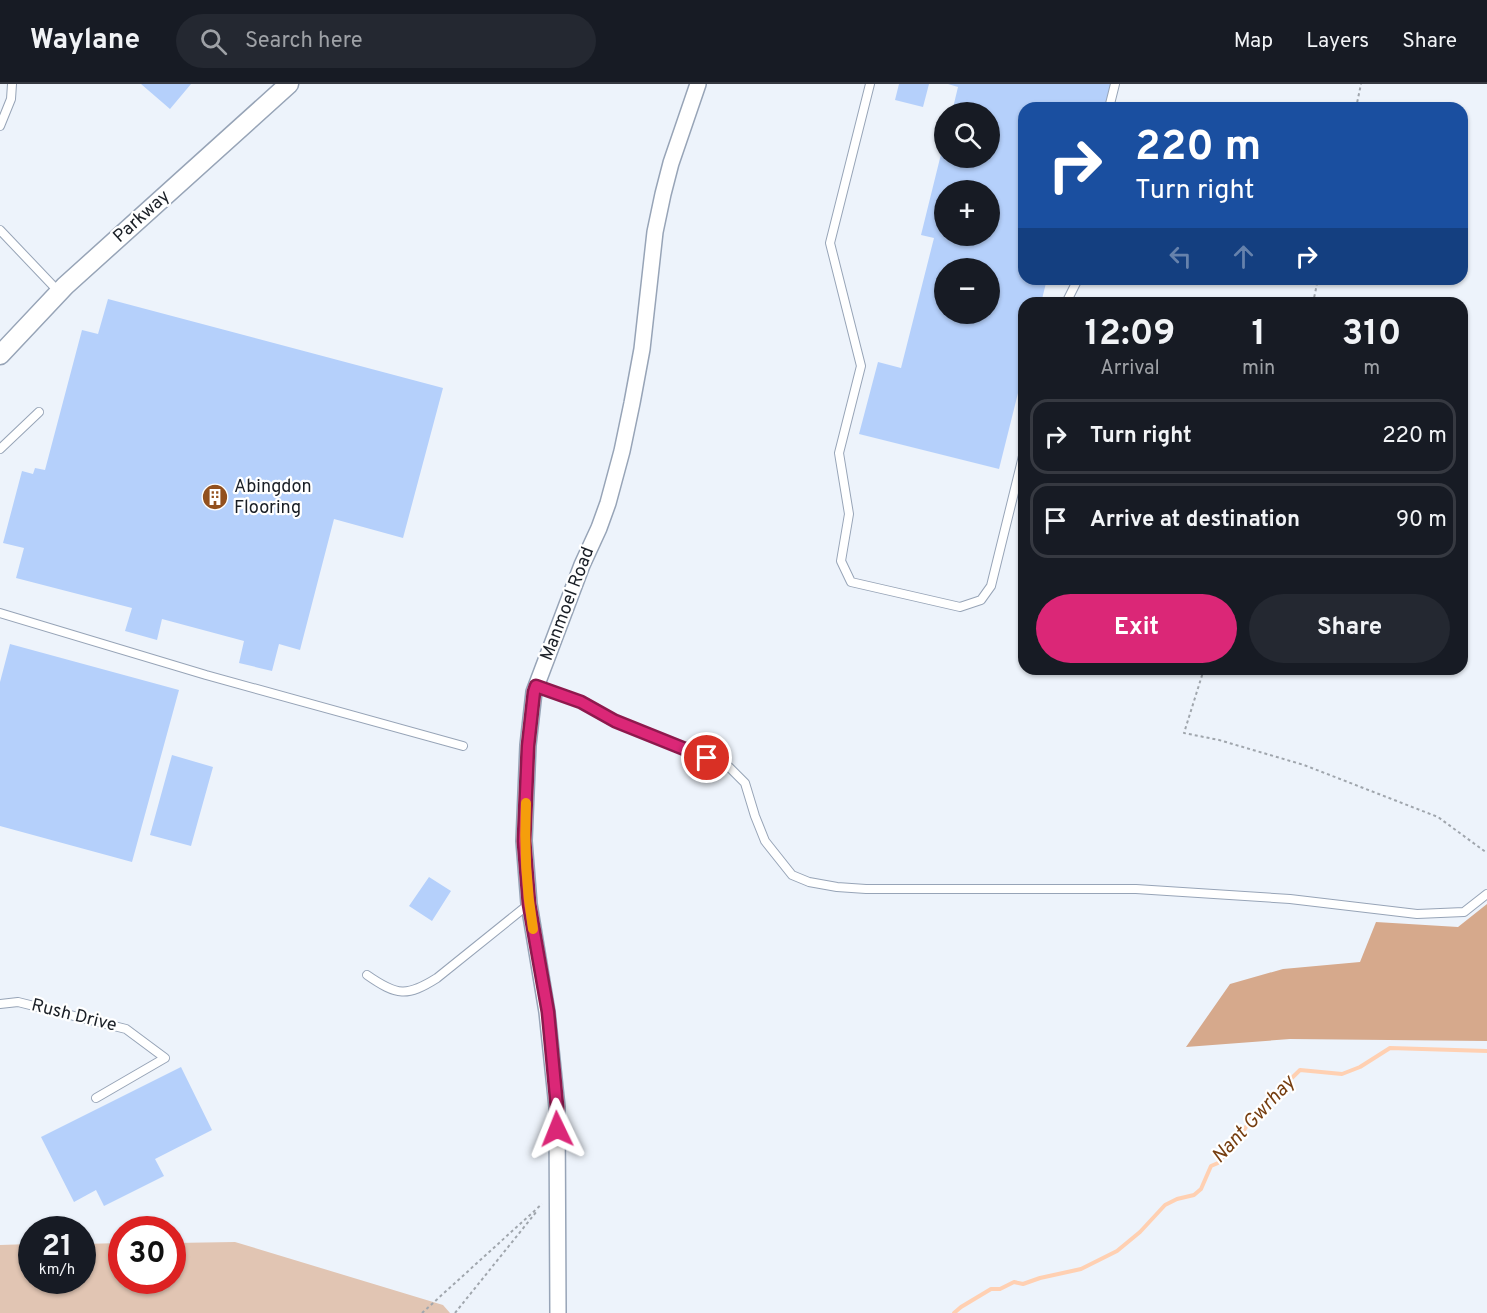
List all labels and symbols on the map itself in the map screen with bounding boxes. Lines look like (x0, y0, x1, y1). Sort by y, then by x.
street label: Parkway (109, 186, 175, 248)
place label: Abingdon Flooring (234, 476, 312, 520)
building icon: Abingdon Flooring (200, 482, 230, 512)
street label: Manmoel Road (536, 544, 600, 664)
pin (681, 732, 732, 783)
street label: Rush Drive (29, 994, 119, 1038)
water label: Nant Gwrhay (1207, 1069, 1303, 1169)
position arrow (525, 1097, 589, 1161)
speed limit sign: 30 (108, 1216, 186, 1294)

